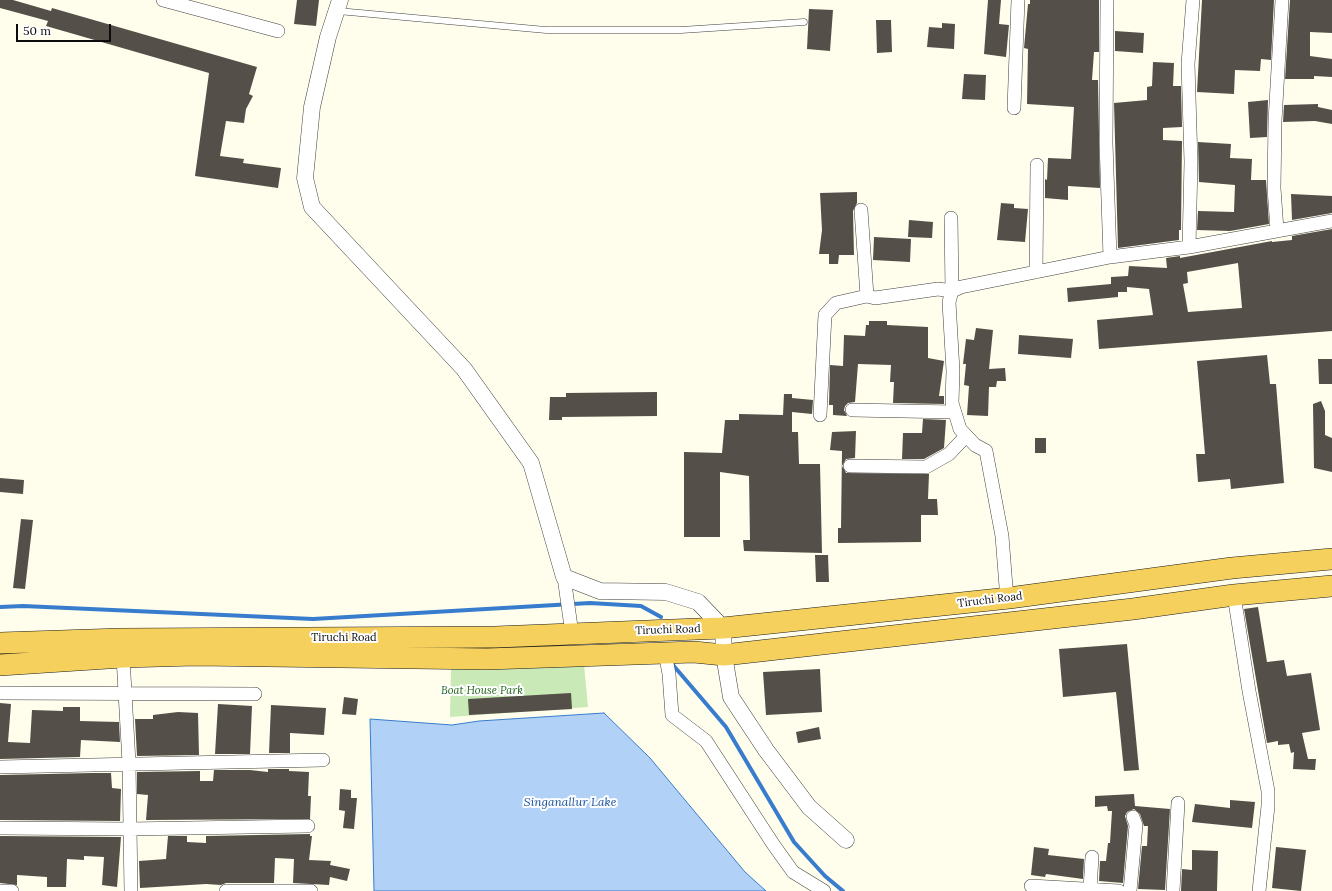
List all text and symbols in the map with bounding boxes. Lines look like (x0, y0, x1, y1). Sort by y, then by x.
scale bar (18, 16, 113, 42)
text: 50 m (23, 23, 51, 38)
street label: Tiruchi Road (957, 589, 1023, 611)
street label: Tiruchi Road (635, 622, 701, 638)
street label: Tiruchi Road (311, 631, 377, 645)
park label: Boat House Park (441, 684, 523, 698)
water label: Singanallur Lake (524, 796, 616, 810)

